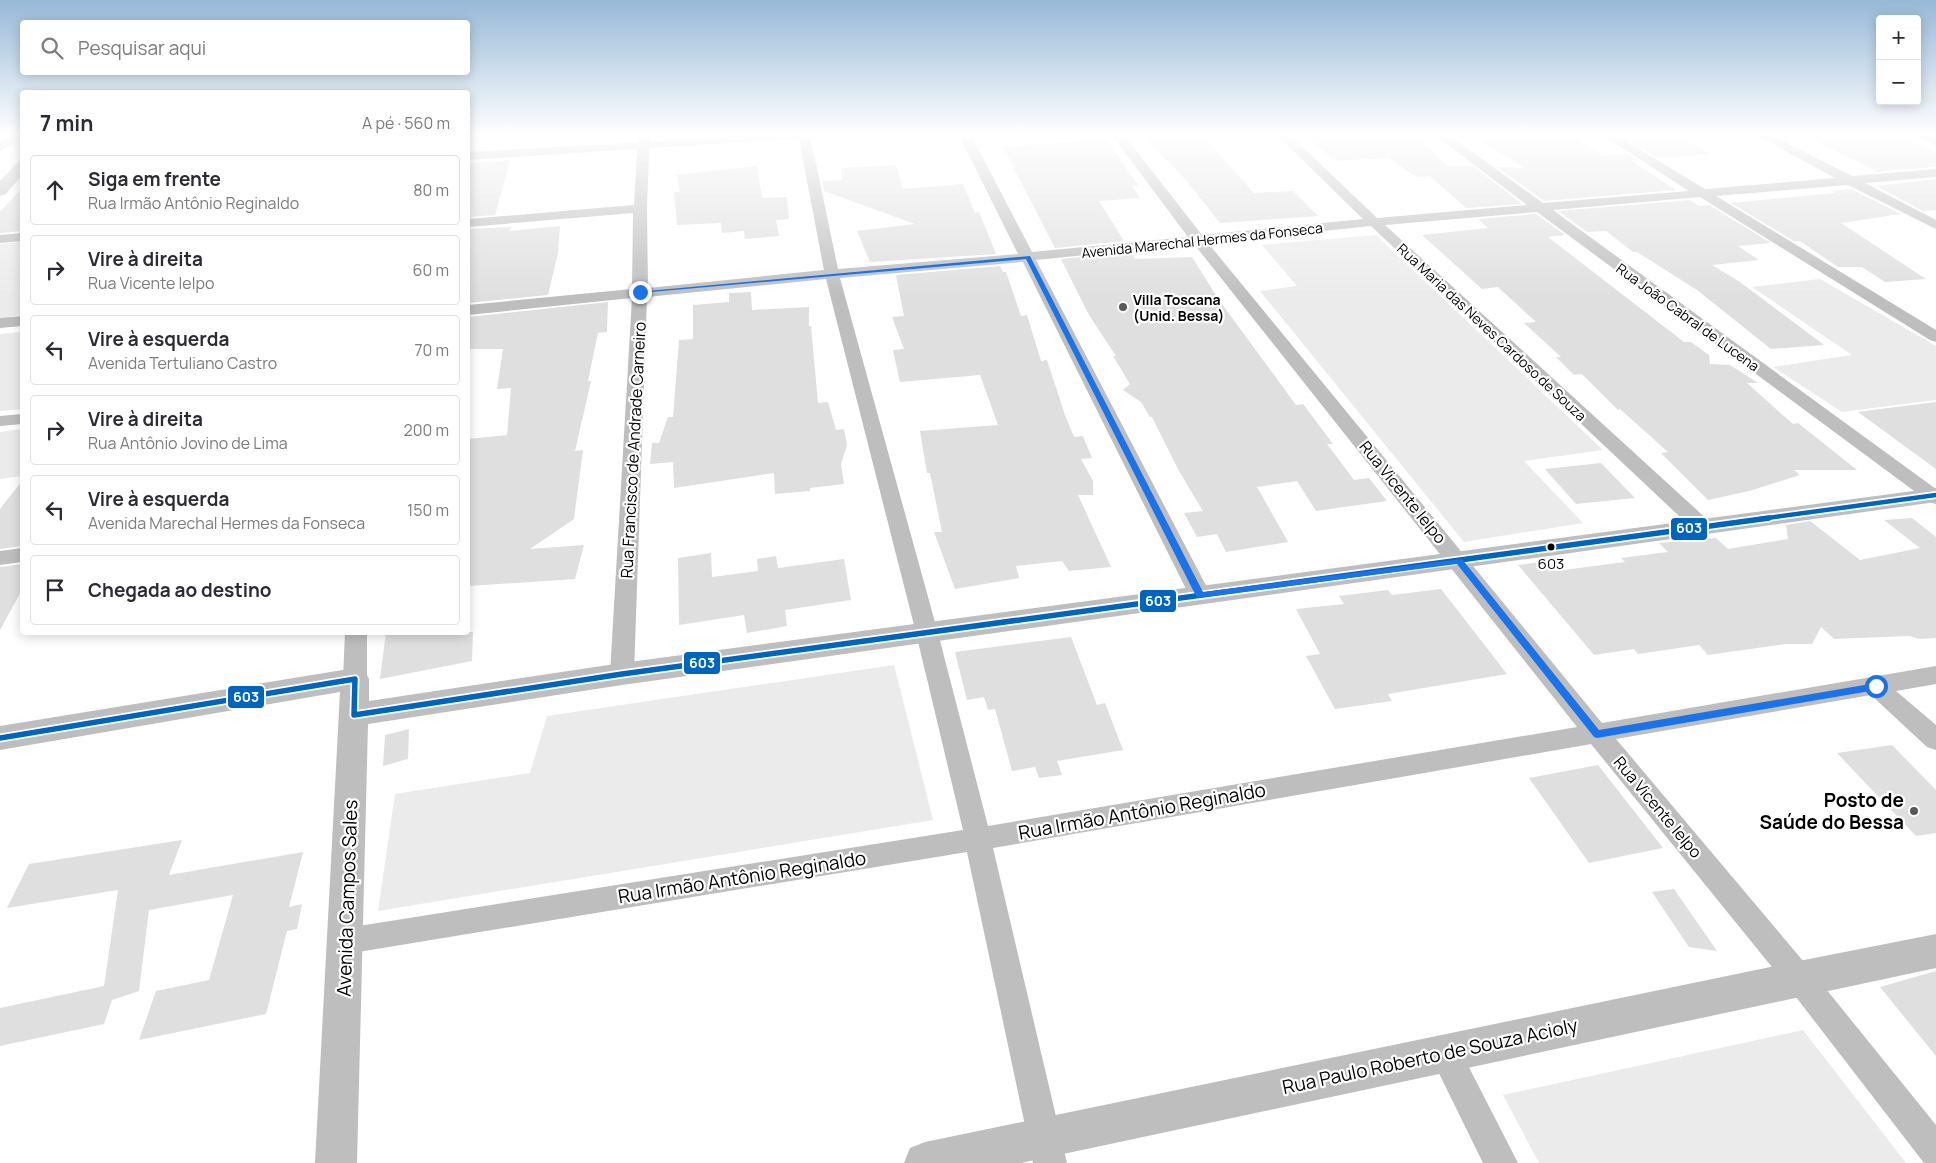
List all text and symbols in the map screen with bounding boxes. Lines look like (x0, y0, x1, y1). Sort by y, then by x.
map controls (1876, 15, 1921, 105)
button: + (1876, 15, 1921, 60)
search box (20, 20, 470, 75)
icon: search (38, 34, 66, 62)
text: Pesquisar aqui (78, 35, 206, 61)
button: − (1876, 60, 1921, 105)
text: 7 min (40, 109, 93, 137)
text: A pé · 560 m (362, 112, 450, 134)
text: Siga em frente (88, 166, 221, 192)
icon: ahead (41, 176, 69, 204)
text: 80 m (413, 179, 449, 201)
text: Rua Irmão Antônio Reginaldo (88, 192, 299, 214)
street label: Avenida Marechal Hermes da Fonseca (1080, 218, 1324, 262)
street label: Rua Maria das Neves Cardoso de Souza (1393, 239, 1591, 425)
text: Vire à direita (88, 246, 203, 272)
icon: right (41, 256, 69, 284)
text: 60 m (413, 259, 449, 281)
street label: Rua João Cabral de Lucena (1613, 259, 1763, 375)
text: Rua Vicente Ielpo (88, 272, 214, 294)
route end (629, 281, 652, 304)
place label: Villa Toscana (Unid. Bessa) (1133, 290, 1224, 325)
marker: Villa Toscana (Unid. Bessa) (1117, 301, 1129, 313)
street label: Rua Francisco de Andrade Carneiro (615, 321, 651, 579)
text: Vire à esquerda (88, 326, 229, 352)
icon: left (41, 336, 69, 364)
text: 70 m (414, 339, 449, 361)
text: Avenida Tertuliano Castro (88, 352, 277, 374)
text: Vire à direita (88, 406, 203, 432)
icon: right (41, 416, 69, 444)
text: 200 m (404, 419, 449, 441)
text: Rua Antônio Jovino de Lima (88, 432, 288, 454)
street label: Rua Vicente Ielpo (1355, 436, 1451, 548)
text: Vire à esquerda (88, 486, 229, 512)
icon: left (41, 496, 69, 524)
text: 150 m (407, 499, 449, 521)
text: Avenida Marechal Hermes da Fonseca (88, 512, 365, 534)
line badge: 603 (1670, 517, 1708, 541)
text: 603 (1676, 518, 1702, 537)
marker: 603 (1546, 542, 1556, 552)
place label: 603 (1538, 553, 1564, 574)
icon: arrive (41, 576, 69, 604)
text: Chegada ao destino (88, 577, 271, 603)
line badge: 603 (1139, 589, 1177, 613)
text: 603 (1145, 591, 1171, 610)
line badge: 603 (683, 651, 721, 675)
text: 603 (689, 653, 715, 672)
route start (1865, 675, 1888, 698)
line badge: 603 (227, 685, 265, 709)
text: 603 (233, 687, 259, 706)
street label: Rua Vicente Ielpo (1609, 752, 1707, 862)
street label: Rua Irmão Antônio Reginaldo (1016, 776, 1268, 846)
place label: Posto de Saúde do Bessa (1760, 787, 1904, 835)
street label: Avenida Campos Sales (331, 799, 363, 997)
marker: Posto de Saúde do Bessa (1908, 805, 1920, 817)
street label: Rua Irmão Antônio Reginaldo (616, 845, 868, 909)
street label: Rua Paulo Roberto de Souza Acioly (1280, 1012, 1580, 1100)

